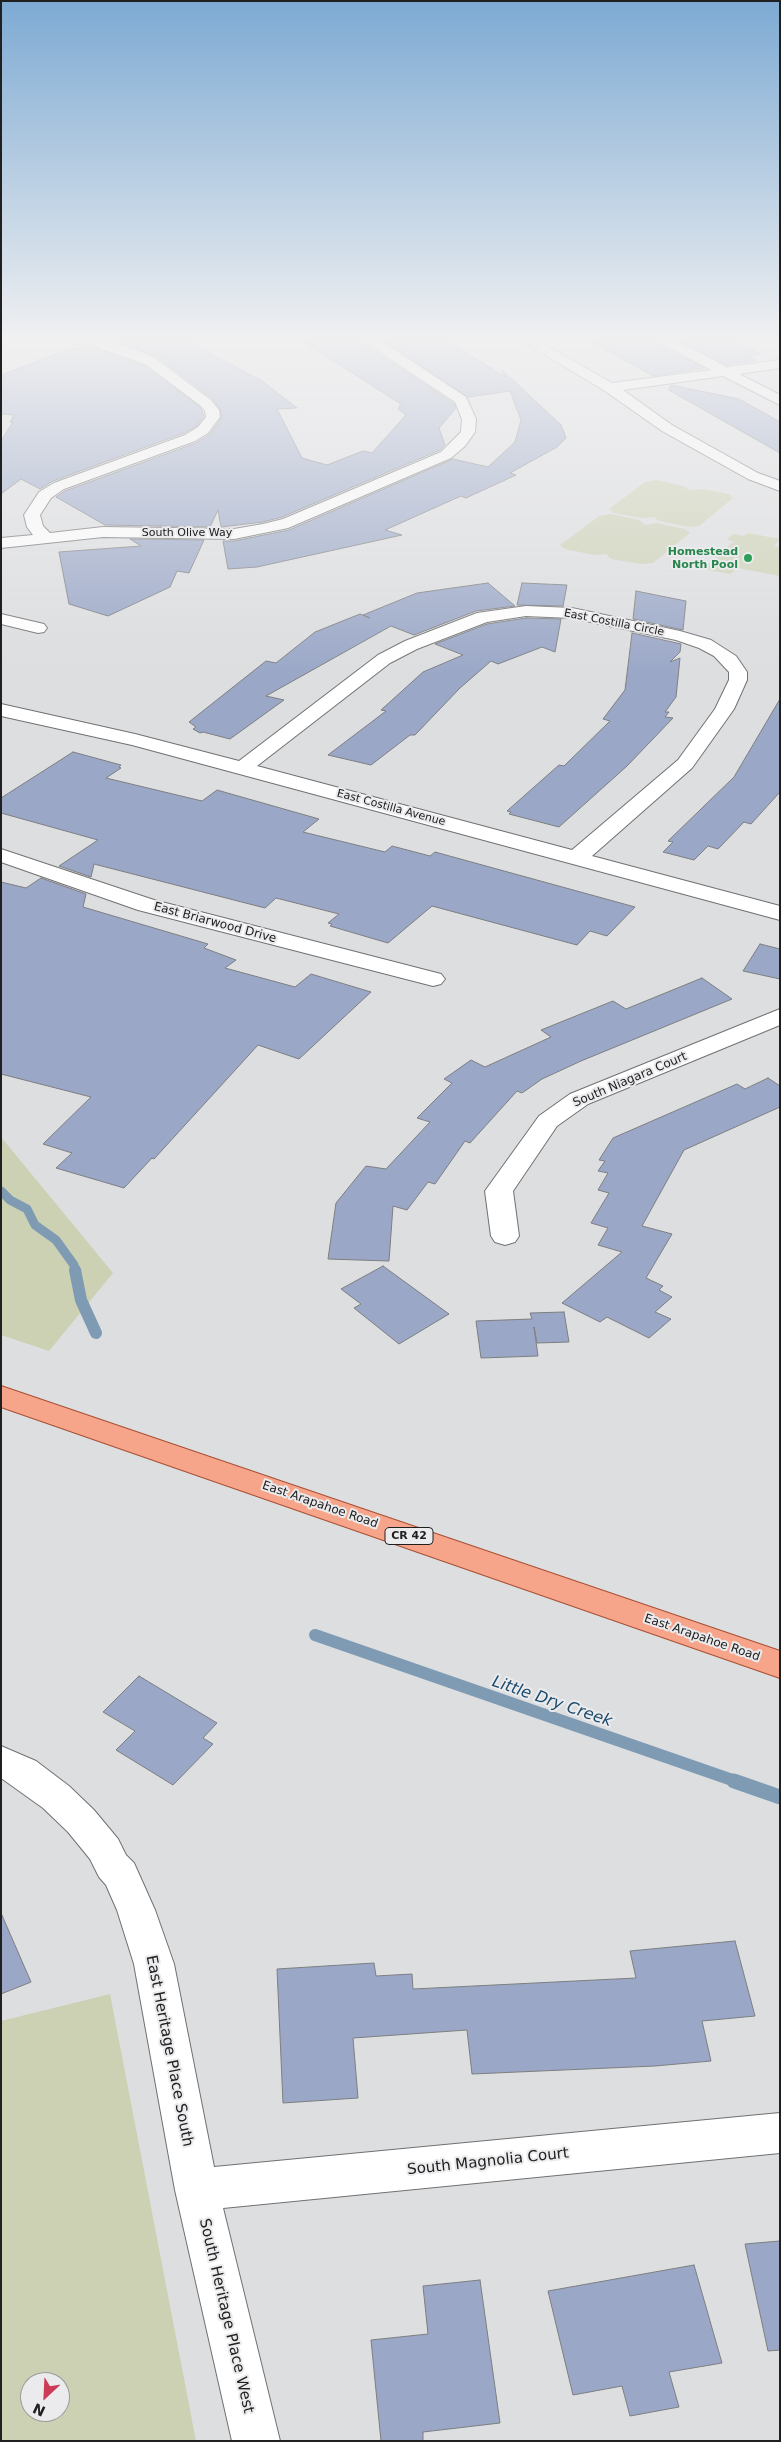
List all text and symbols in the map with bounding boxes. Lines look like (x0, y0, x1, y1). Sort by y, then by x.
street label: South Olive Way (142, 526, 232, 540)
place label: Homestead North Pool (668, 545, 738, 571)
marker: Homestead North Pool (742, 552, 754, 564)
street label: East Costilla Circle (563, 607, 665, 639)
street label: East Costilla Avenue (335, 787, 447, 829)
street label: East Briarwood Drive (152, 900, 278, 946)
street label: South Niagara Court (571, 1049, 689, 1111)
street label: East Arapahoe Road (260, 1478, 380, 1532)
road number: CR 42 (385, 1528, 433, 1544)
street label: East Arapahoe Road (642, 1611, 762, 1665)
water label: Little Dry Creek (490, 1673, 614, 1731)
street label: East Heritage Place South (142, 1954, 196, 2148)
street label: South Magnolia Court (406, 2145, 570, 2179)
street label: South Heritage Place West (195, 2217, 257, 2415)
north arrow (20, 2372, 70, 2422)
text: N (30, 2400, 48, 2419)

